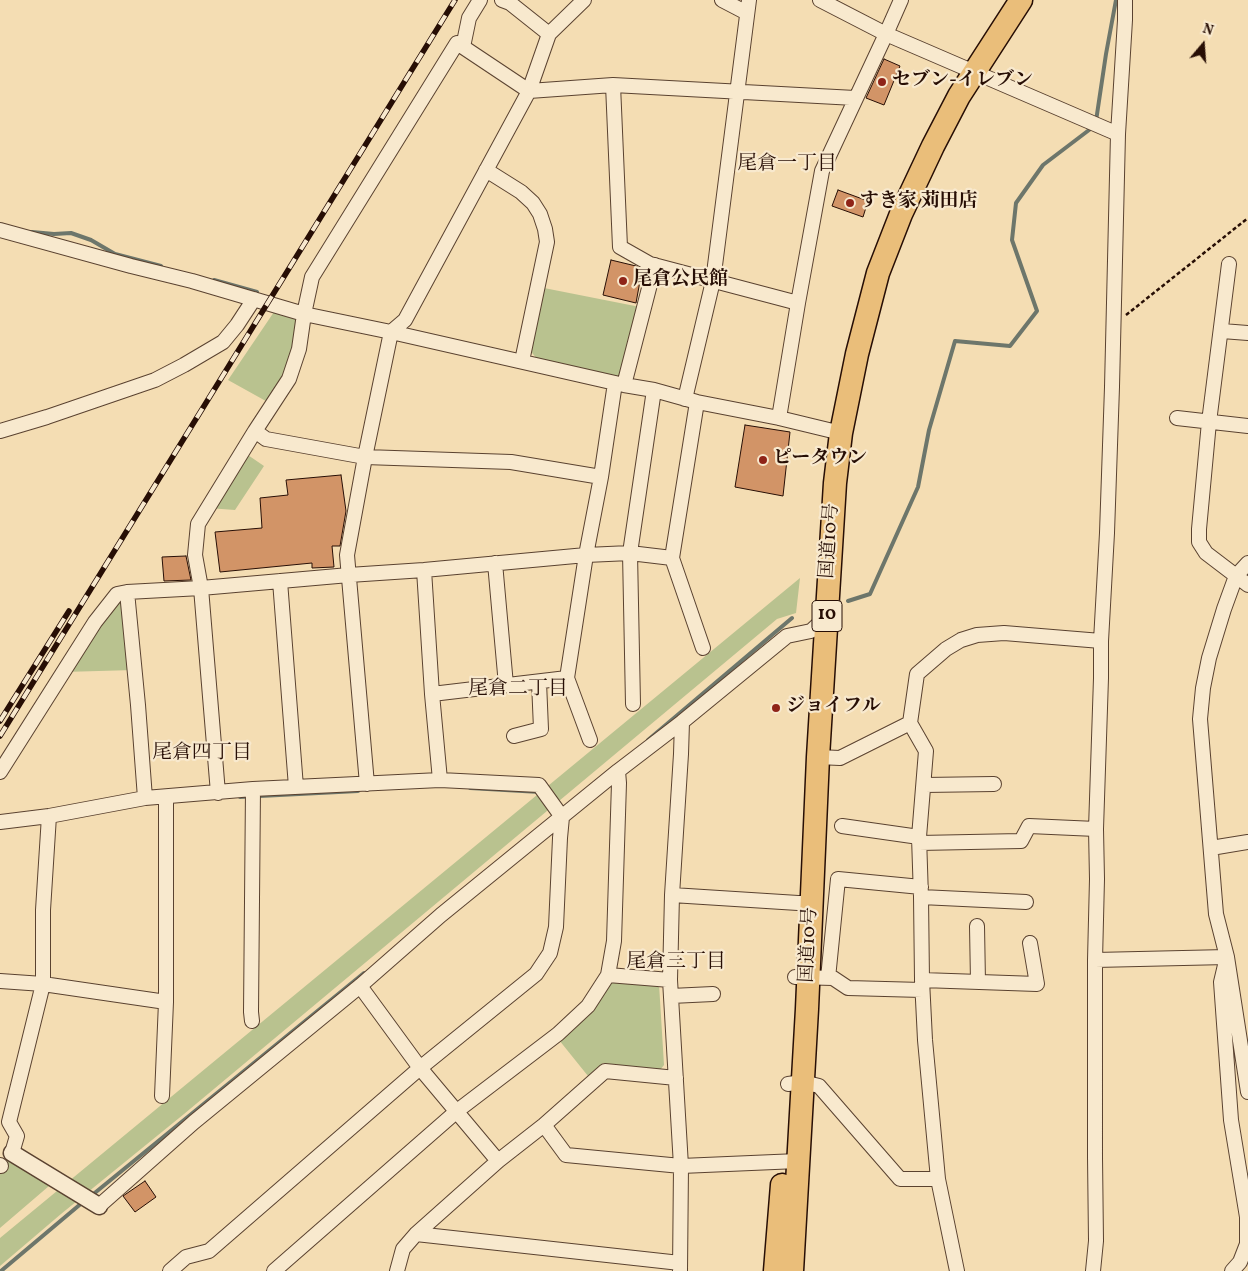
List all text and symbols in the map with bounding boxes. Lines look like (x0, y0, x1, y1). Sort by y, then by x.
north arrow (1178, 20, 1228, 70)
text: N (1200, 20, 1216, 41)
place label: セブン-イレブン (892, 71, 1033, 93)
marker: セブン-イレブン (876, 76, 888, 88)
district label: 尾倉一丁目 (737, 153, 837, 177)
place label: すき家 苅田店 (860, 192, 978, 214)
marker: すき家 苅田店 (844, 197, 856, 209)
place label: 尾倉公民館 (633, 270, 728, 292)
marker: 尾倉公民館 (617, 275, 629, 287)
place label: ピータウン (773, 449, 867, 471)
marker: ピータウン (757, 454, 769, 466)
street label: 国道10号 (817, 502, 845, 580)
road number: 10 (812, 600, 842, 632)
district label: 尾倉二丁目 (468, 678, 568, 702)
place label: ジョイフル (786, 697, 881, 719)
marker: ジョイフル (770, 702, 782, 714)
district label: 尾倉四丁目 (152, 742, 252, 766)
street label: 国道10号 (797, 907, 823, 983)
district label: 尾倉三丁目 (626, 951, 726, 975)

